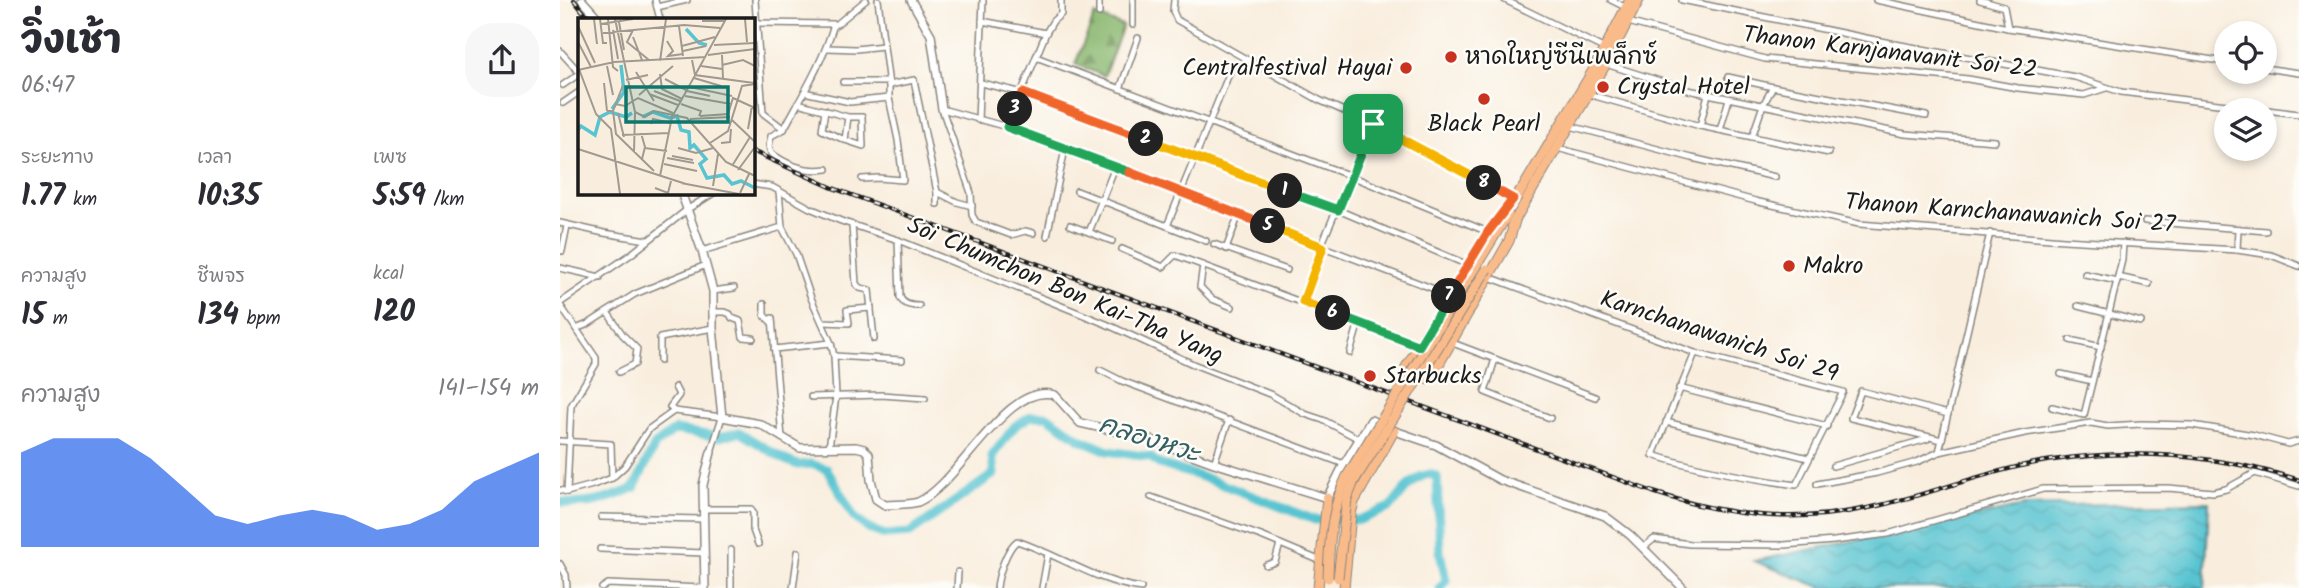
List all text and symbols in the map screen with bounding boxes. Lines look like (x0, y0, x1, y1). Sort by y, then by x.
text: วิ่งเช้า (21, 12, 121, 72)
street label: Thanon Karnjanavanit Soi 22 (1741, 16, 2039, 90)
inset map (578, 18, 754, 194)
map controls (2214, 21, 2277, 161)
button: locate (2214, 21, 2277, 84)
button: share (465, 23, 539, 97)
place label: หาดใหญ่ซีนีเพล็กซ์ (1465, 38, 1657, 77)
place label: Centralfestival Hayai (1182, 49, 1393, 88)
marker: หาดใหญ่ซีนีเพล็กซ์ (1443, 49, 1459, 65)
marker: Centralfestival Hayai (1398, 60, 1414, 76)
text: 06:47 (21, 68, 74, 104)
place label: Crystal Hotel (1617, 68, 1750, 107)
marker: Crystal Hotel (1595, 79, 1611, 95)
marker: Black Pearl (1476, 91, 1492, 107)
pin: 3 (998, 92, 1032, 126)
text: 3 (1009, 93, 1020, 123)
pin (1343, 94, 1403, 154)
button: layers (2214, 98, 2277, 161)
icon: arrive (1354, 105, 1392, 143)
place label: Black Pearl (1428, 105, 1541, 144)
pin: 2 (1128, 122, 1164, 156)
text: 2 (1140, 123, 1151, 153)
text: ระยะทาง (21, 143, 94, 173)
text: เวลา (197, 143, 232, 173)
text: เพซ (373, 143, 407, 173)
pin: 8 (1466, 166, 1502, 200)
text: 8 (1478, 167, 1489, 197)
text: 1.77 (21, 173, 66, 221)
text: 10:35 (197, 173, 260, 221)
text: 5:59 (373, 173, 426, 221)
pin: 1 (1268, 174, 1302, 208)
text: 1 (1282, 175, 1287, 205)
street label: Thanon Karnchanawanich Soi 27 (1843, 183, 2177, 245)
text: km (66, 185, 97, 215)
text: /km (426, 185, 464, 215)
street label: Soi Chumchon Bon Kai-Tha Yang (901, 207, 1229, 375)
pin: 5 (1250, 208, 1286, 244)
text: 5 (1263, 210, 1272, 240)
place label: Makro (1803, 247, 1863, 286)
marker: Makro (1781, 258, 1797, 274)
text: kcal (373, 259, 404, 289)
text: ความสูง (21, 262, 87, 292)
text: ชีพจร (197, 262, 245, 292)
pin: 7 (1432, 278, 1466, 314)
text: 7 (1444, 280, 1453, 310)
street label: Karnchanawanich Soi 29 (1595, 280, 1844, 394)
text: 120 (373, 289, 415, 337)
text: 15 (21, 292, 45, 340)
text: 134 (197, 292, 239, 340)
pin: 6 (1316, 296, 1350, 330)
text: 6 (1327, 297, 1338, 327)
text: m (45, 304, 68, 334)
text: bpm (239, 304, 281, 334)
place label: Starbucks (1384, 357, 1482, 396)
marker: Starbucks (1362, 368, 1378, 384)
text: 141–154 m (438, 371, 539, 407)
text: ความสูง (21, 378, 100, 414)
water label: คลองหวะ (1093, 404, 1207, 477)

